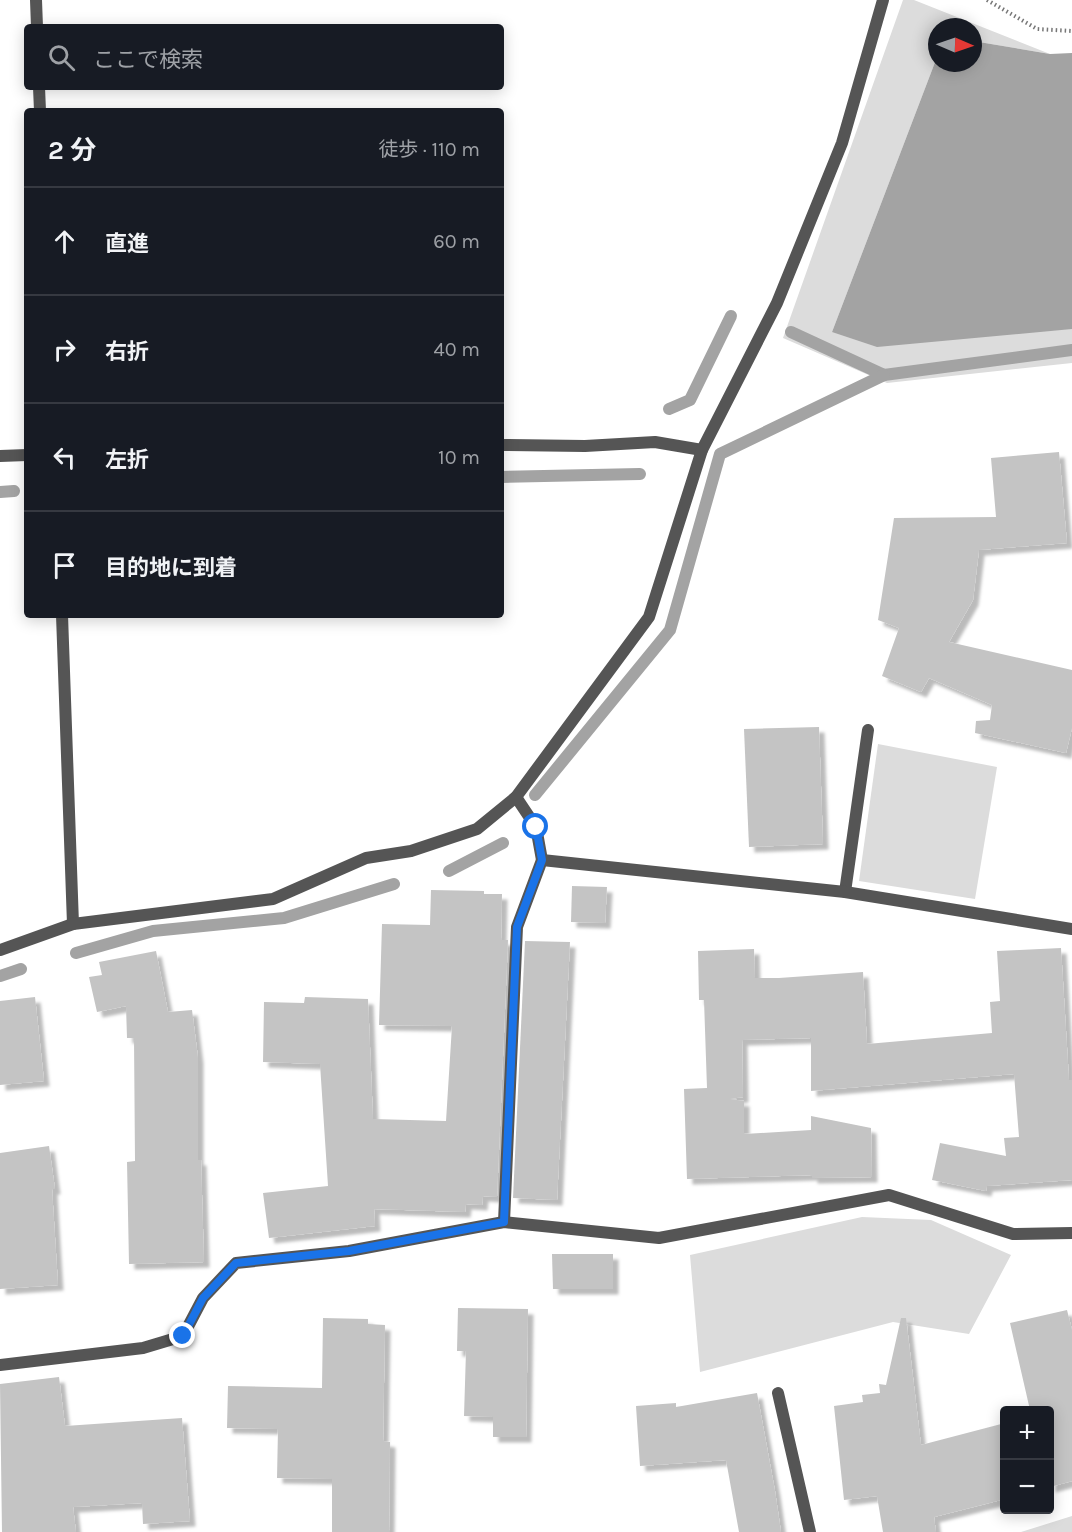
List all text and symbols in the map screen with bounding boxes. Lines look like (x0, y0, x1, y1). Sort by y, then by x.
north arrow (928, 18, 982, 72)
search box (24, 24, 504, 90)
icon: search (45, 41, 78, 74)
text: ここで検索 (93, 47, 203, 73)
text: 2 分 (48, 135, 96, 166)
text: 徒歩 · 110 m (378, 138, 480, 161)
icon: ahead (48, 225, 81, 258)
text: 60 m (433, 230, 480, 253)
text: 直進 (105, 231, 149, 257)
icon: right (48, 333, 81, 366)
text: 40 m (434, 338, 480, 361)
text: 右折 (105, 339, 149, 365)
icon: left (48, 441, 81, 474)
text: 10 m (438, 446, 480, 469)
text: 左折 (105, 447, 149, 473)
icon: arrive (48, 549, 81, 582)
text: 目的地に到着 (105, 555, 237, 581)
route start (522, 813, 548, 839)
route end (169, 1322, 195, 1348)
map controls (1000, 1406, 1054, 1514)
button: + (1000, 1406, 1054, 1460)
button: − (1000, 1460, 1054, 1514)

